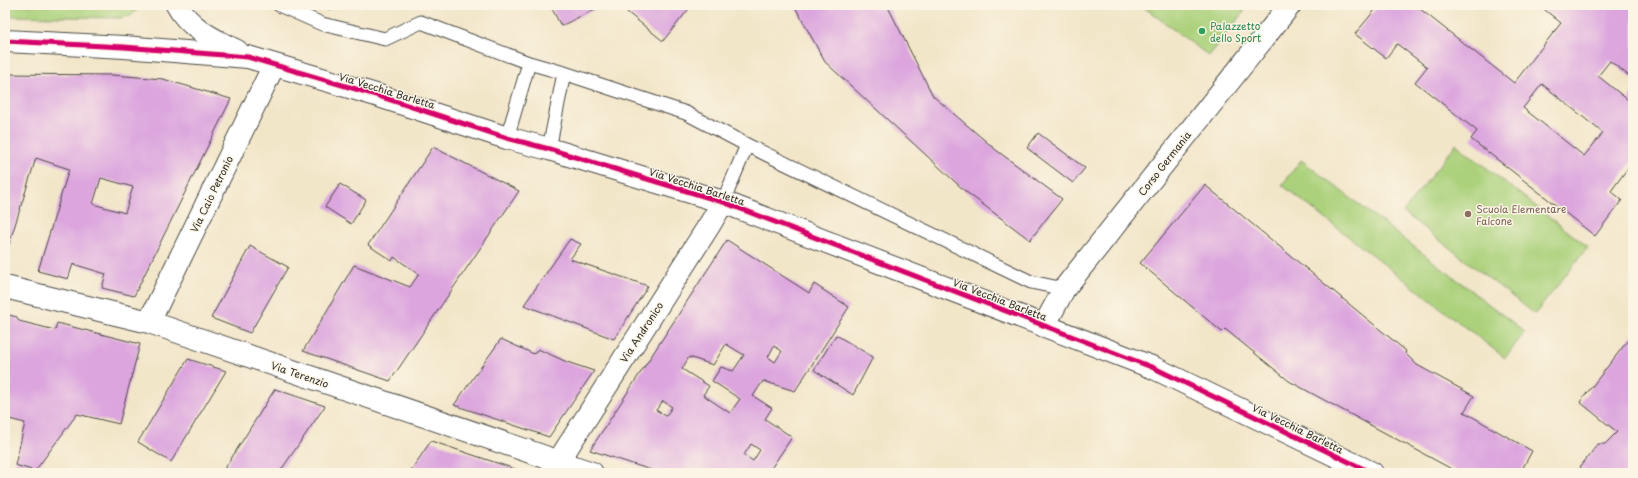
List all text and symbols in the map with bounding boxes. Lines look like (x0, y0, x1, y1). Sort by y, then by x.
place label: Palazzetto dello Sport (1210, 18, 1261, 45)
marker: Palazzetto dello Sport (1197, 26, 1207, 36)
street label: Via Vecchia Barletta (337, 68, 438, 112)
street label: Corso Germania (1134, 127, 1195, 198)
street label: Via Caio Petronio (186, 153, 236, 235)
street label: Via Vecchia Barletta (647, 163, 748, 209)
place label: Scuola Elementare Falcone (1476, 201, 1566, 228)
marker: Scuola Elementare Falcone (1463, 209, 1473, 219)
street label: Via Vecchia Barletta (951, 274, 1050, 324)
street label: Via Andronico (616, 298, 667, 365)
street label: Via Terenzio (269, 357, 331, 391)
street label: Via Vecchia Barletta (1250, 399, 1347, 457)

